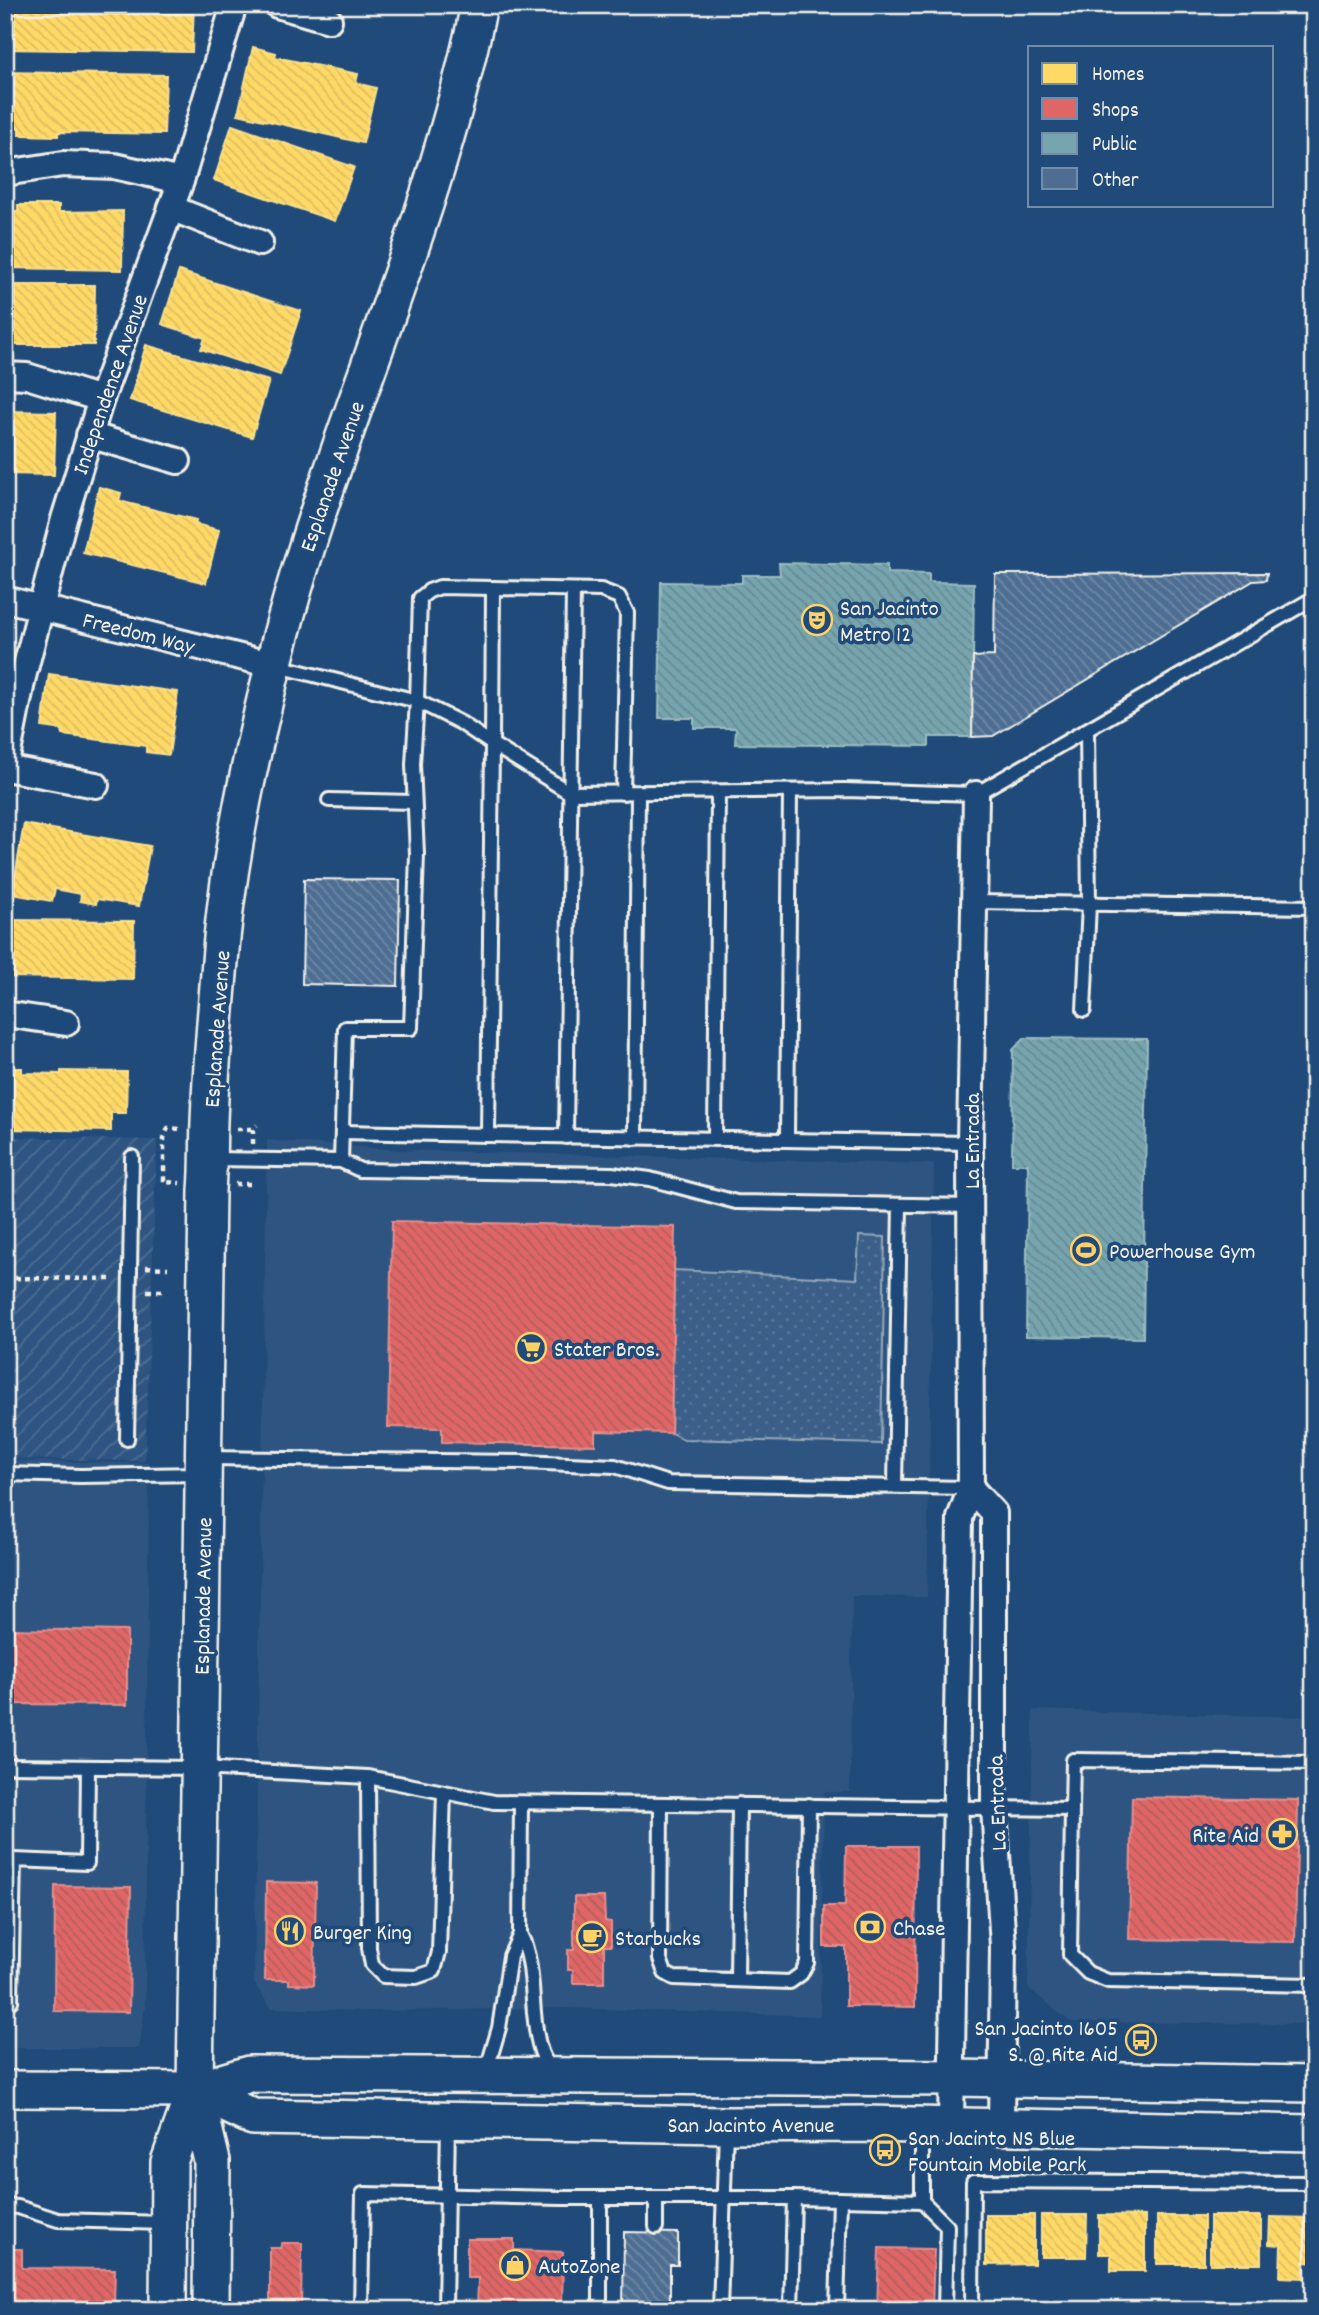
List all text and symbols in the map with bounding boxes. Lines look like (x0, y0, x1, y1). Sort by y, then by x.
legend (1028, 46, 1274, 206)
text: Homes (1092, 61, 1145, 91)
text: Shops (1092, 97, 1139, 127)
text: Public (1092, 131, 1137, 161)
text: Other (1092, 167, 1139, 197)
street label: Independence Avenue (66, 290, 159, 480)
street label: Esplanade Avenue (293, 397, 376, 557)
place label: San Jacinto Metro 12 (840, 594, 939, 653)
theatre icon: San Jacinto Metro 12 (800, 603, 834, 637)
street label: Freedom Way (79, 606, 198, 665)
street label: Esplanade Avenue (198, 950, 241, 1109)
street label: La Entrada (958, 1092, 991, 1189)
sports icon: Powerhouse Gym (1069, 1233, 1103, 1267)
place label: Powerhouse Gym (1109, 1237, 1256, 1270)
supermarket icon: Stater Bros. (514, 1331, 548, 1365)
place label: Stater Bros. (554, 1335, 659, 1368)
street label: Esplanade Avenue (188, 1517, 223, 1675)
street label: La Entrada (981, 1753, 1018, 1851)
pharmacy icon: Rite Aid (1265, 1817, 1299, 1851)
place label: Rite Aid (1192, 1821, 1259, 1854)
bank icon: Chase (853, 1910, 887, 1944)
restaurant icon: Burger King (273, 1914, 307, 1948)
place label: Chase (893, 1914, 946, 1947)
place label: Burger King (313, 1918, 412, 1951)
cafe icon: Starbucks (575, 1920, 609, 1954)
place label: Starbucks (615, 1924, 701, 1957)
place label: San Jacinto 1605 S. @ Rite Aid (974, 2014, 1118, 2073)
bus stop icon: San Jacinto 1605 S. @ Rite Aid (1124, 2023, 1158, 2057)
street label: San Jacinto Avenue (668, 2111, 834, 2144)
place label: San Jacinto NS Blue Fountain Mobile Park (908, 2124, 1086, 2183)
bus stop icon: San Jacinto NS Blue Fountain Mobile Park (868, 2133, 902, 2167)
shop icon: AutoZone (498, 2248, 532, 2282)
place label: AutoZone (538, 2252, 620, 2285)

